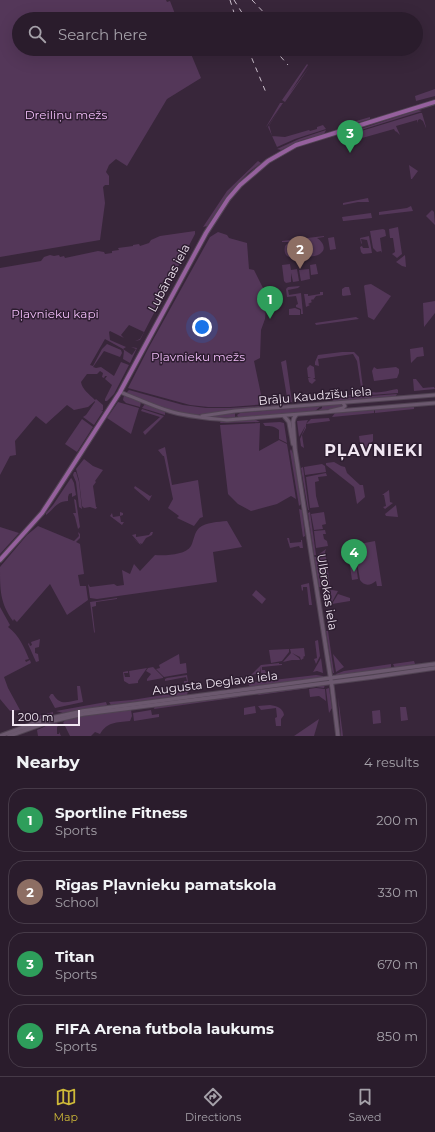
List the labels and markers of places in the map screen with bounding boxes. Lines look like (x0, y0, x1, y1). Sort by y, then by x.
pin: 3 (337, 120, 363, 153)
pin: 2 (287, 236, 313, 269)
pin: 1 (257, 286, 283, 319)
pin: 4 (341, 539, 367, 572)

